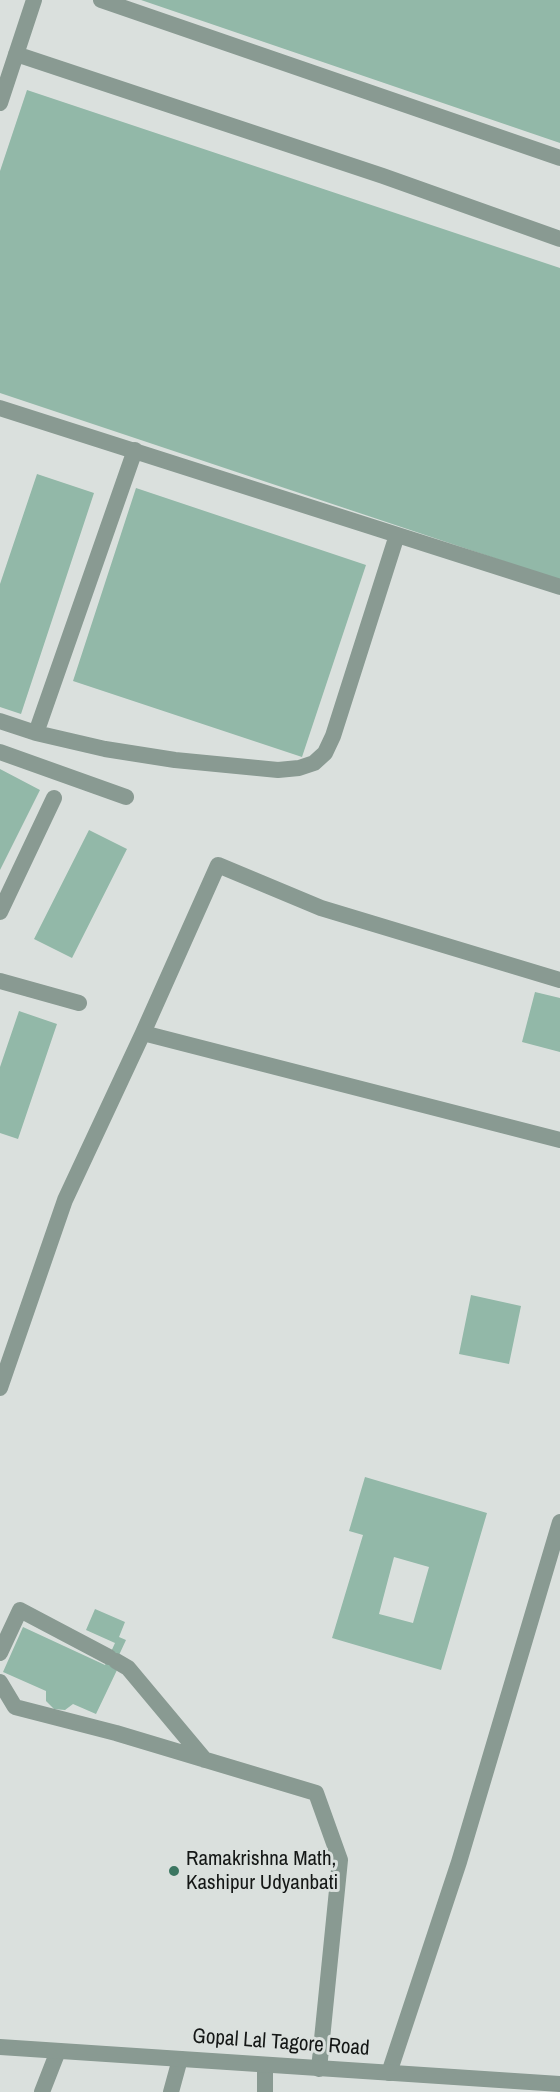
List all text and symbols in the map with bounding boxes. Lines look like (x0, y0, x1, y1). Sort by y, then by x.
place label: Ramakrishna Math, Kashipur Udyanbati (186, 1846, 338, 1896)
marker: Ramakrishna Math, Kashipur Udyanbati (167, 1864, 181, 1878)
street label: Gopal Lal Tagore Road (192, 2024, 370, 2062)

